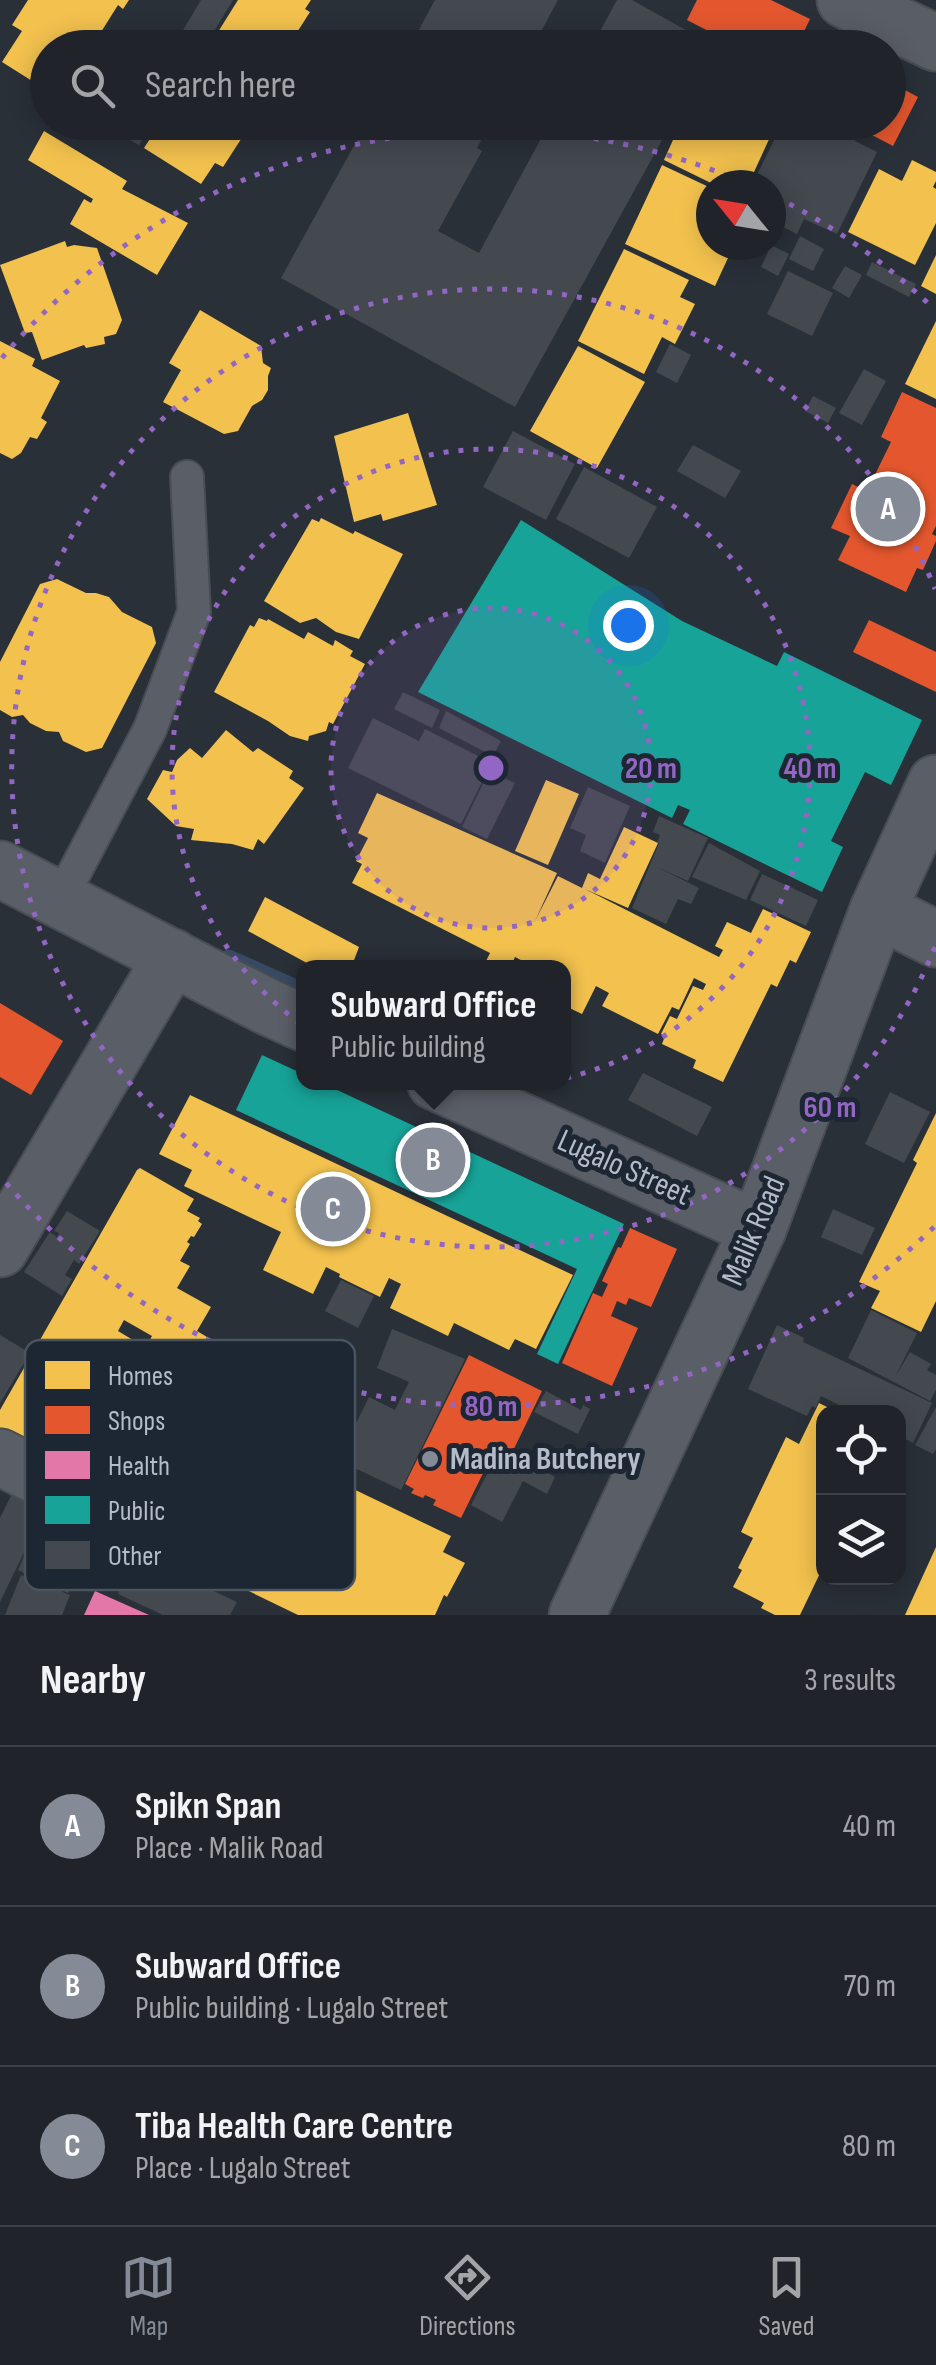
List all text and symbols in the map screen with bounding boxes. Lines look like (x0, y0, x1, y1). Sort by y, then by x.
search box (30, 30, 906, 140)
icon: search (65, 58, 120, 113)
text: Search here (145, 63, 296, 108)
north arrow (696, 170, 786, 260)
pin: A (856, 472, 920, 546)
your location (603, 600, 654, 651)
centre of rings (473, 750, 509, 786)
text: 20 m (625, 751, 677, 787)
text: 40 m (784, 751, 836, 787)
popup (296, 960, 571, 1090)
text: Subward Office (331, 983, 536, 1028)
text: Public building (331, 1028, 486, 1067)
text: 60 m (804, 1090, 856, 1126)
street label: Lugalo Street (551, 1121, 697, 1215)
pin: B (400, 1122, 466, 1198)
street label: Malik Road (714, 1171, 794, 1291)
pin: C (300, 1172, 366, 1246)
legend (25, 1340, 355, 1590)
text: Homes (108, 1360, 173, 1393)
text: 80 m (464, 1389, 518, 1425)
text: Shops (108, 1405, 165, 1438)
map controls (816, 1405, 906, 1585)
button: locate (816, 1405, 906, 1495)
place label: Madina Butchery (450, 1440, 641, 1479)
marker: Madina Butchery (419, 1448, 441, 1470)
text: Health (108, 1450, 170, 1483)
text: Public (108, 1495, 165, 1528)
button: layers (816, 1495, 906, 1585)
text: Other (108, 1540, 162, 1573)
text: Nearby (40, 1655, 146, 1706)
text: 3 results (804, 1661, 896, 1700)
text: Spikn Span (135, 1784, 281, 1829)
text: A (65, 1807, 80, 1846)
text: 40 m (843, 1807, 896, 1846)
text: Place · Malik Road (135, 1829, 323, 1868)
text: Subward Office (135, 1944, 341, 1989)
text: B (65, 1967, 80, 2006)
text: 70 m (843, 1967, 896, 2006)
text: Public building · Lugalo Street (135, 1989, 448, 2028)
text: Tiba Health Care Centre (135, 2104, 453, 2149)
text: C (64, 2127, 81, 2166)
text: 80 m (842, 2127, 896, 2166)
text: Place · Lugalo Street (135, 2149, 351, 2188)
tab: Map (121, 2250, 176, 2343)
tab: Directions (419, 2250, 516, 2343)
tab: Saved (758, 2250, 815, 2343)

